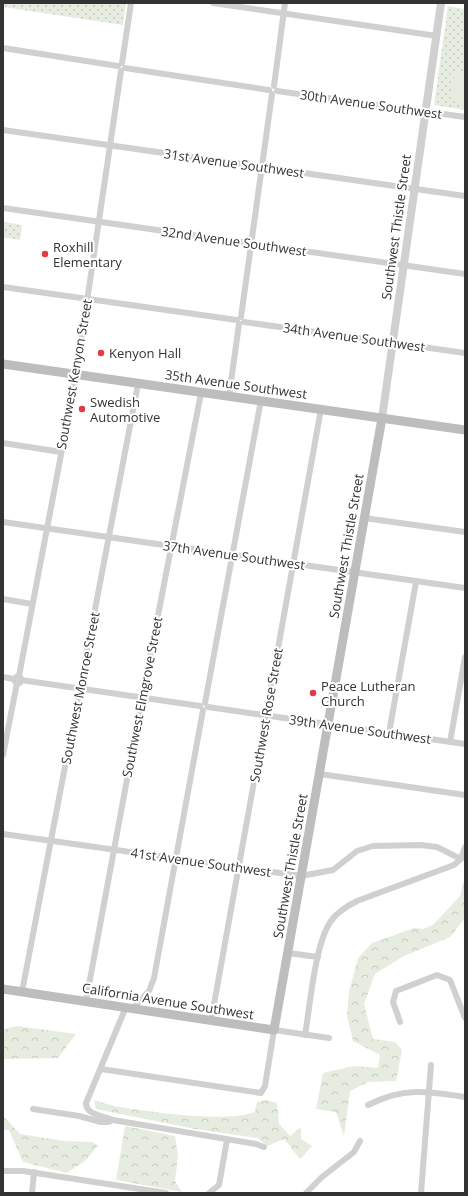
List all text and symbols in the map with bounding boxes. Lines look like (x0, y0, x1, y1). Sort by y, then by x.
street label: 30th Avenue Southwest (299, 85, 444, 123)
street label: 31st Avenue Southwest (163, 144, 306, 182)
street label: Southwest Thistle Street (377, 153, 415, 301)
street label: 32nd Avenue Southwest (160, 222, 308, 260)
place label: Roxhill Elementary (53, 238, 122, 271)
marker: Roxhill Elementary (40, 249, 50, 259)
street label: Southwest Kenyon Street (52, 297, 96, 451)
street label: 34th Avenue Southwest (282, 318, 427, 356)
place label: Kenyon Hall (109, 344, 181, 362)
marker: Kenyon Hall (96, 348, 106, 358)
street label: 35th Avenue Southwest (164, 365, 309, 403)
place label: Swedish Automotive (90, 393, 160, 426)
marker: Swedish Automotive (77, 404, 87, 414)
street label: Southwest Thistle Street (324, 472, 368, 620)
street label: 37th Avenue Southwest (162, 536, 307, 574)
street label: Southwest Monroe Street (56, 610, 104, 766)
street label: Southwest Elmgrove Street (118, 615, 166, 779)
street label: Southwest Rose Street (245, 646, 287, 784)
place label: Peace Lutheran Church (321, 677, 415, 710)
marker: Peace Lutheran Church (308, 688, 318, 698)
street label: 39th Avenue Southwest (288, 710, 433, 748)
street label: Southwest Thistle Street (268, 792, 312, 940)
street label: 41st Avenue Southwest (130, 843, 273, 881)
street label: California Avenue Southwest (81, 979, 256, 1024)

